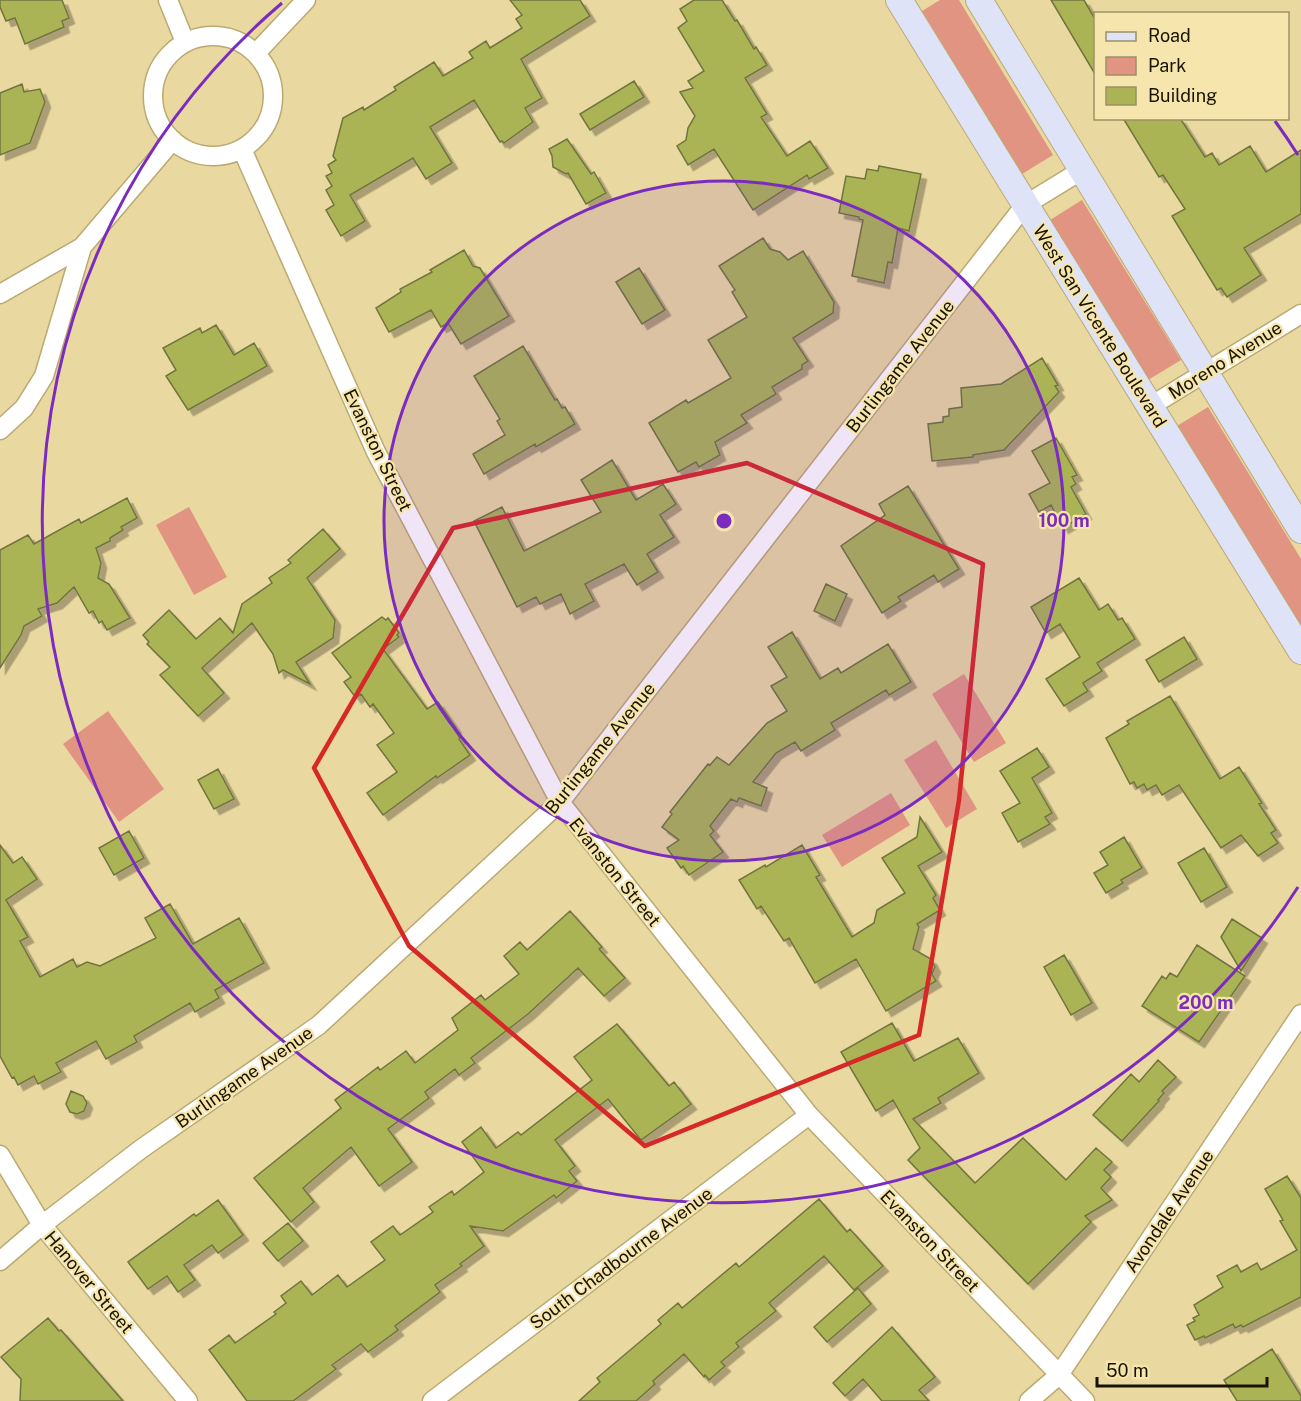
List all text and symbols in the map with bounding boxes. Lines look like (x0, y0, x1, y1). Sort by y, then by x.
legend (1094, 12, 1289, 120)
text: Road (1148, 25, 1191, 46)
text: Park (1148, 55, 1186, 76)
text: Building (1148, 85, 1217, 106)
street label: West San Vicente Boulevard (1029, 221, 1171, 431)
street label: Burlingame Avenue (842, 295, 958, 437)
street label: Moreno Avenue (1164, 317, 1286, 403)
street label: Evanston Street (339, 386, 417, 514)
text: 100 m (1038, 510, 1090, 531)
centre of rings (714, 511, 734, 531)
street label: Burlingame Avenue (541, 678, 659, 818)
street label: Evanston Street (565, 814, 665, 930)
text: 200 m (1179, 992, 1233, 1013)
street label: Burlingame Avenue (171, 1022, 317, 1132)
street label: Avondale Avenue (1120, 1146, 1218, 1276)
street label: South Chadbourne Avenue (526, 1182, 716, 1334)
street label: Evanston Street (876, 1186, 984, 1296)
street label: Hanover Street (40, 1227, 138, 1337)
scale bar (1097, 1350, 1266, 1388)
text: 50 m (1106, 1360, 1149, 1381)

